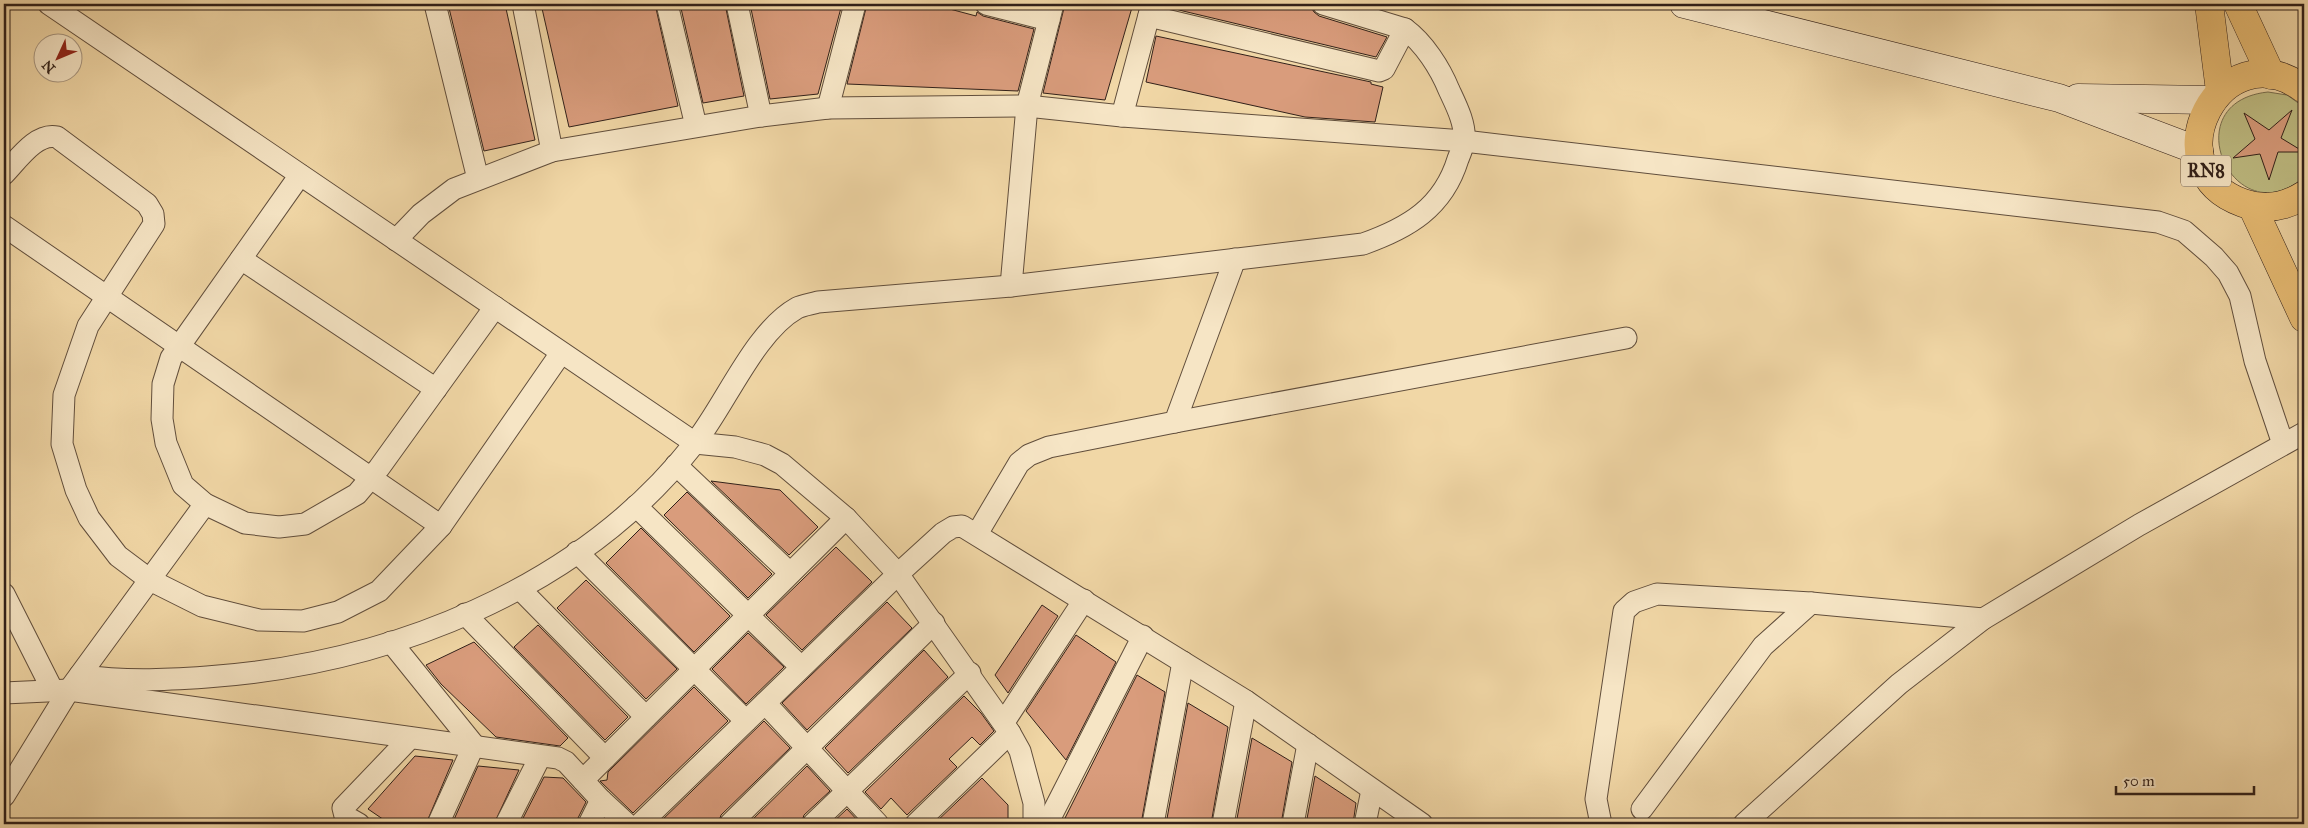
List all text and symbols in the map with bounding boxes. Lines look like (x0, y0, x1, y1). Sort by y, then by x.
north arrow (32, 32, 82, 82)
text: N (39, 56, 59, 77)
road number: RN8 (2181, 156, 2231, 187)
scale bar (2116, 763, 2253, 795)
text: 50 m (2123, 772, 2155, 790)

